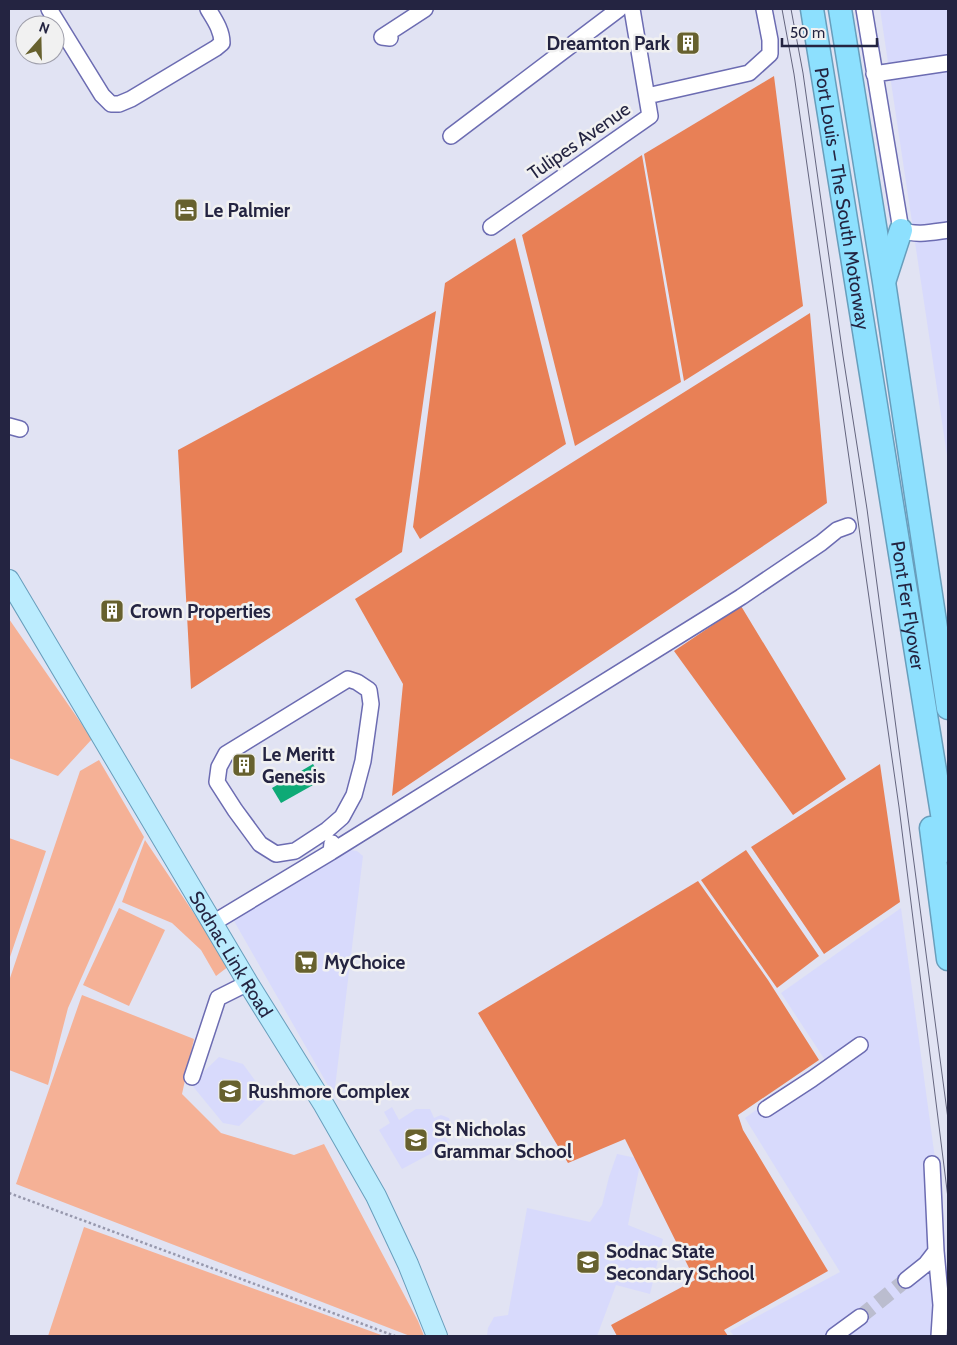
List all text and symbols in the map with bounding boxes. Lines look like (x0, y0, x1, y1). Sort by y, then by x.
north arrow (15, 15, 65, 65)
scale bar (782, 15, 877, 47)
text: N (37, 18, 52, 38)
text: 50 m (790, 24, 825, 42)
building icon: Dreamton Park (675, 30, 701, 56)
place label: Dreamton Park (547, 32, 671, 55)
street label: Port Louis – The South Motorway (810, 66, 875, 332)
street label: Tulipes Avenue (523, 97, 635, 185)
hotel icon: Le Palmier (173, 197, 199, 223)
place label: Le Palmier (204, 199, 291, 222)
street label: Pont Fer Flyover (887, 539, 930, 671)
building icon: Crown Properties (99, 598, 125, 624)
place label: Crown Properties (130, 600, 271, 623)
place label: Le Meritt Genesis (262, 743, 335, 788)
building icon: Le Meritt Genesis (231, 752, 257, 778)
street label: Sodnac Link Road (185, 887, 278, 1021)
supermarket icon: MyChoice (293, 949, 319, 975)
place label: MyChoice (324, 951, 406, 974)
school or university icon: Rushmore Complex (217, 1078, 243, 1104)
place label: Rushmore Complex (248, 1080, 410, 1103)
place label: St Nicholas Grammar School (434, 1118, 572, 1163)
school or university icon: St Nicholas Grammar School (403, 1127, 429, 1153)
place label: Sodnac State Secondary School (606, 1240, 755, 1285)
school or university icon: Sodnac State Secondary School (575, 1249, 601, 1275)

